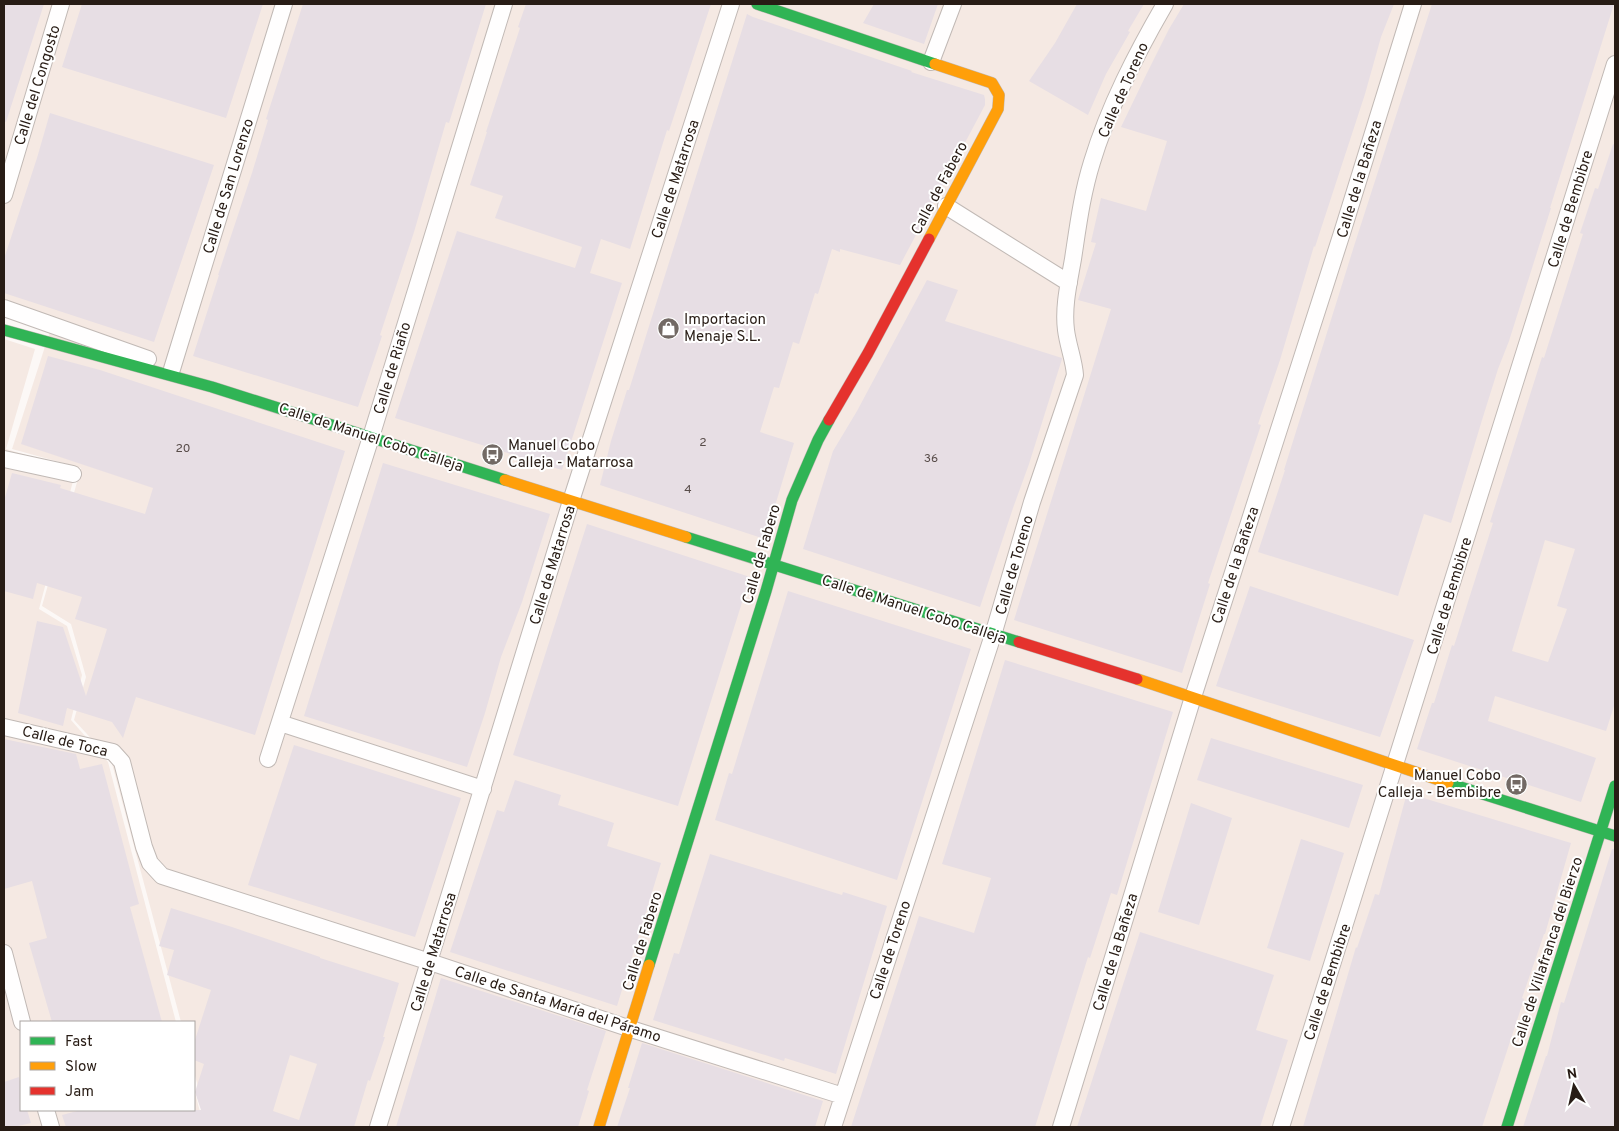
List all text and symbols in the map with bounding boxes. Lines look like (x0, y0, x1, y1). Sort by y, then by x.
street label: Calle del Congosto (11, 23, 66, 148)
street label: Calle de Toreno (1095, 40, 1154, 141)
street label: Calle de San Lorenzo (200, 116, 259, 257)
street label: Calle de Matarrosa (648, 117, 705, 241)
street label: Calle de la Bañeza (1333, 118, 1387, 241)
street label: Calle de Fabero (908, 139, 973, 239)
street label: Calle de Bembibre (1544, 148, 1598, 271)
place label: Importacion Menaje S.L. (684, 311, 766, 347)
shop icon: Importacion Menaje S.L. (656, 316, 680, 340)
street label: Calle de Riaño (370, 320, 417, 417)
street label: Calle de Manuel Cobo Calleja (276, 400, 465, 477)
house number: 2 (699, 435, 707, 451)
place label: Manuel Cobo Calleja - Matarrosa (508, 437, 633, 473)
house number: 20 (175, 441, 191, 457)
bus stop icon: Manuel Cobo Calleja - Matarrosa (480, 442, 504, 466)
house number: 36 (924, 451, 938, 467)
house number: 4 (684, 482, 692, 498)
street label: Calle de Fabero (739, 502, 786, 606)
street label: Calle de Matarrosa (526, 503, 581, 628)
street label: Calle de la Bañeza (1208, 504, 1264, 627)
street label: Calle de Toreno (992, 513, 1039, 617)
street label: Calle de Bembibre (1423, 535, 1477, 658)
street label: Calle de Manuel Cobo Calleja (819, 572, 1008, 649)
street label: Calle de Toca (20, 723, 109, 762)
place label: Manuel Cobo Calleja - Bembibre (1378, 767, 1501, 803)
bus stop icon: Manuel Cobo Calleja - Bembibre (1505, 772, 1529, 796)
street label: Calle de Villafranca del Bierzo (1509, 855, 1588, 1050)
street label: Calle de Fabero (619, 889, 668, 993)
street label: Calle de Matarrosa (407, 890, 462, 1015)
street label: Calle de la Bañeza (1089, 891, 1143, 1014)
street label: Calle de Toreno (866, 899, 916, 1002)
street label: Calle de Bembibre (1301, 921, 1356, 1043)
street label: Calle de Santa María del Páramo (452, 963, 663, 1048)
legend (20, 1021, 195, 1111)
text: Fast (65, 1033, 93, 1052)
text: Slow (65, 1058, 97, 1077)
north arrow (1549, 1061, 1599, 1111)
text: N (1566, 1065, 1579, 1084)
text: Jam (65, 1083, 94, 1102)

